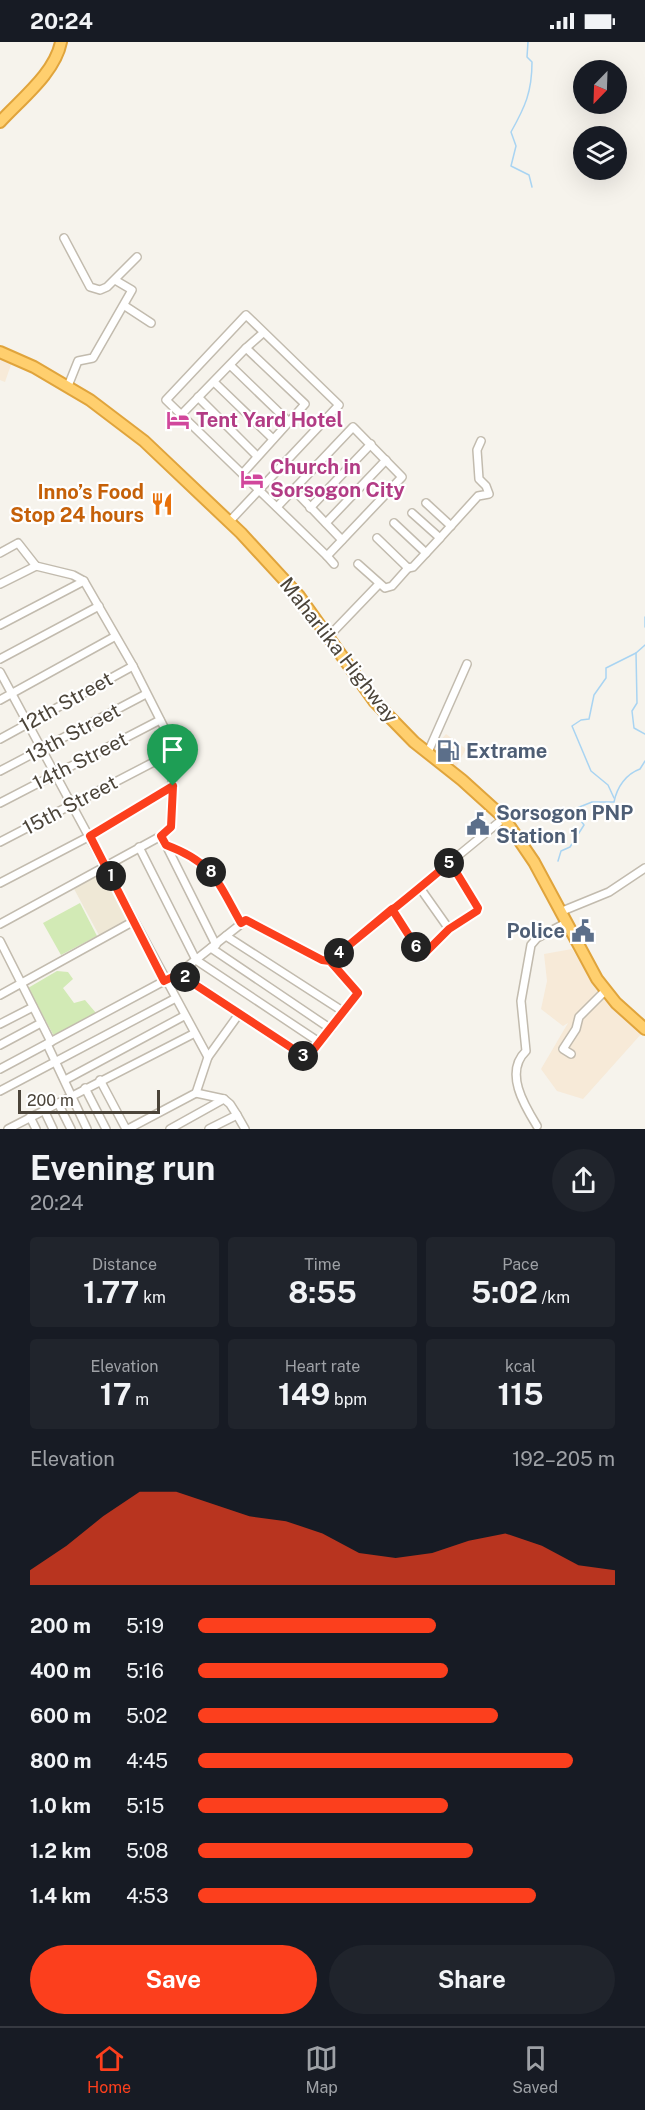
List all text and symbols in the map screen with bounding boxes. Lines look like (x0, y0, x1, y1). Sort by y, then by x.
text: 20:24 (30, 8, 93, 34)
north arrow (573, 60, 627, 114)
map controls (573, 60, 627, 180)
button: layers (573, 126, 627, 180)
hotel icon: Tent Yard Hotel (165, 407, 191, 433)
place label: Tent Yard Hotel (196, 408, 343, 432)
place label: Church in Sorsogon City (270, 455, 405, 502)
hotel icon: Church in Sorsogon City (239, 466, 265, 492)
place label: Inno’s Food Stop 24 hours (10, 480, 144, 527)
restaurant icon: Inno’s Food Stop 24 hours (149, 491, 175, 517)
street label: Maharlika Highway (275, 573, 403, 728)
street label: 12th Street (15, 667, 117, 737)
street label: 13th Street (22, 698, 124, 768)
pin (147, 724, 198, 786)
street label: 14th Street (29, 727, 131, 795)
icon: arrive (156, 733, 189, 766)
fuel station icon: Extrame (435, 738, 461, 764)
place label: Extrame (466, 739, 547, 763)
street label: 15th Street (19, 770, 121, 840)
place label: Sorsogon PNP Station 1 (496, 801, 633, 848)
public building icon: Sorsogon PNP Station 1 (465, 811, 491, 837)
pin: 5 (434, 848, 464, 878)
text: 5 (444, 853, 454, 872)
pin: 8 (196, 857, 226, 887)
pin: 1 (96, 861, 126, 891)
text: 8 (206, 862, 216, 881)
text: 1 (108, 866, 114, 885)
public building icon: Police (570, 918, 596, 944)
place label: Police (507, 919, 565, 943)
pin: 6 (401, 932, 431, 962)
text: 6 (411, 937, 421, 956)
pin: 4 (324, 938, 354, 968)
text: 4 (334, 943, 344, 962)
pin: 2 (170, 962, 200, 992)
text: 2 (180, 967, 190, 986)
pin: 3 (288, 1041, 318, 1071)
text: 3 (298, 1046, 308, 1065)
scale bar (18, 1087, 160, 1114)
text: 200 m (27, 1091, 74, 1110)
text: Evening run (30, 1149, 215, 1187)
button: share (552, 1149, 615, 1212)
text: 20:24 (30, 1191, 84, 1215)
text: Distance (92, 1255, 157, 1274)
text: Time (304, 1255, 341, 1274)
text: Pace (502, 1255, 539, 1274)
text: 1.77 (83, 1274, 139, 1310)
text: 8:55 (288, 1274, 357, 1310)
text: 5:02 (471, 1274, 538, 1310)
text: km (139, 1288, 166, 1307)
text: /km (538, 1288, 570, 1307)
text: Elevation (91, 1357, 158, 1376)
text: Heart rate (285, 1357, 360, 1376)
text: kcal (505, 1357, 536, 1376)
text: 17 (100, 1376, 131, 1412)
text: 149 (278, 1376, 330, 1412)
text: 115 (498, 1376, 543, 1412)
text: m (131, 1390, 149, 1409)
text: bpm (330, 1390, 367, 1409)
text: Elevation (30, 1447, 115, 1471)
text: 192–205 m (512, 1447, 615, 1471)
text: 200 m (30, 1614, 91, 1638)
text: 5:19 (126, 1614, 164, 1638)
text: 400 m (30, 1659, 91, 1683)
text: 5:16 (126, 1659, 164, 1683)
text: 600 m (30, 1704, 91, 1728)
text: 5:02 (126, 1704, 167, 1728)
text: 800 m (30, 1749, 92, 1773)
text: 4:45 (126, 1749, 168, 1773)
text: 1.0 km (30, 1794, 91, 1818)
text: 5:15 (126, 1794, 164, 1818)
text: 1.2 km (30, 1839, 91, 1863)
text: 5:08 (126, 1839, 168, 1863)
text: 1.4 km (30, 1884, 91, 1908)
text: 4:53 (126, 1884, 169, 1908)
button: Save (30, 1945, 317, 2014)
button: Share (329, 1945, 615, 2014)
tab: Home (87, 2042, 131, 2097)
tab: Map (305, 2042, 338, 2097)
tab: Saved (512, 2042, 558, 2097)

